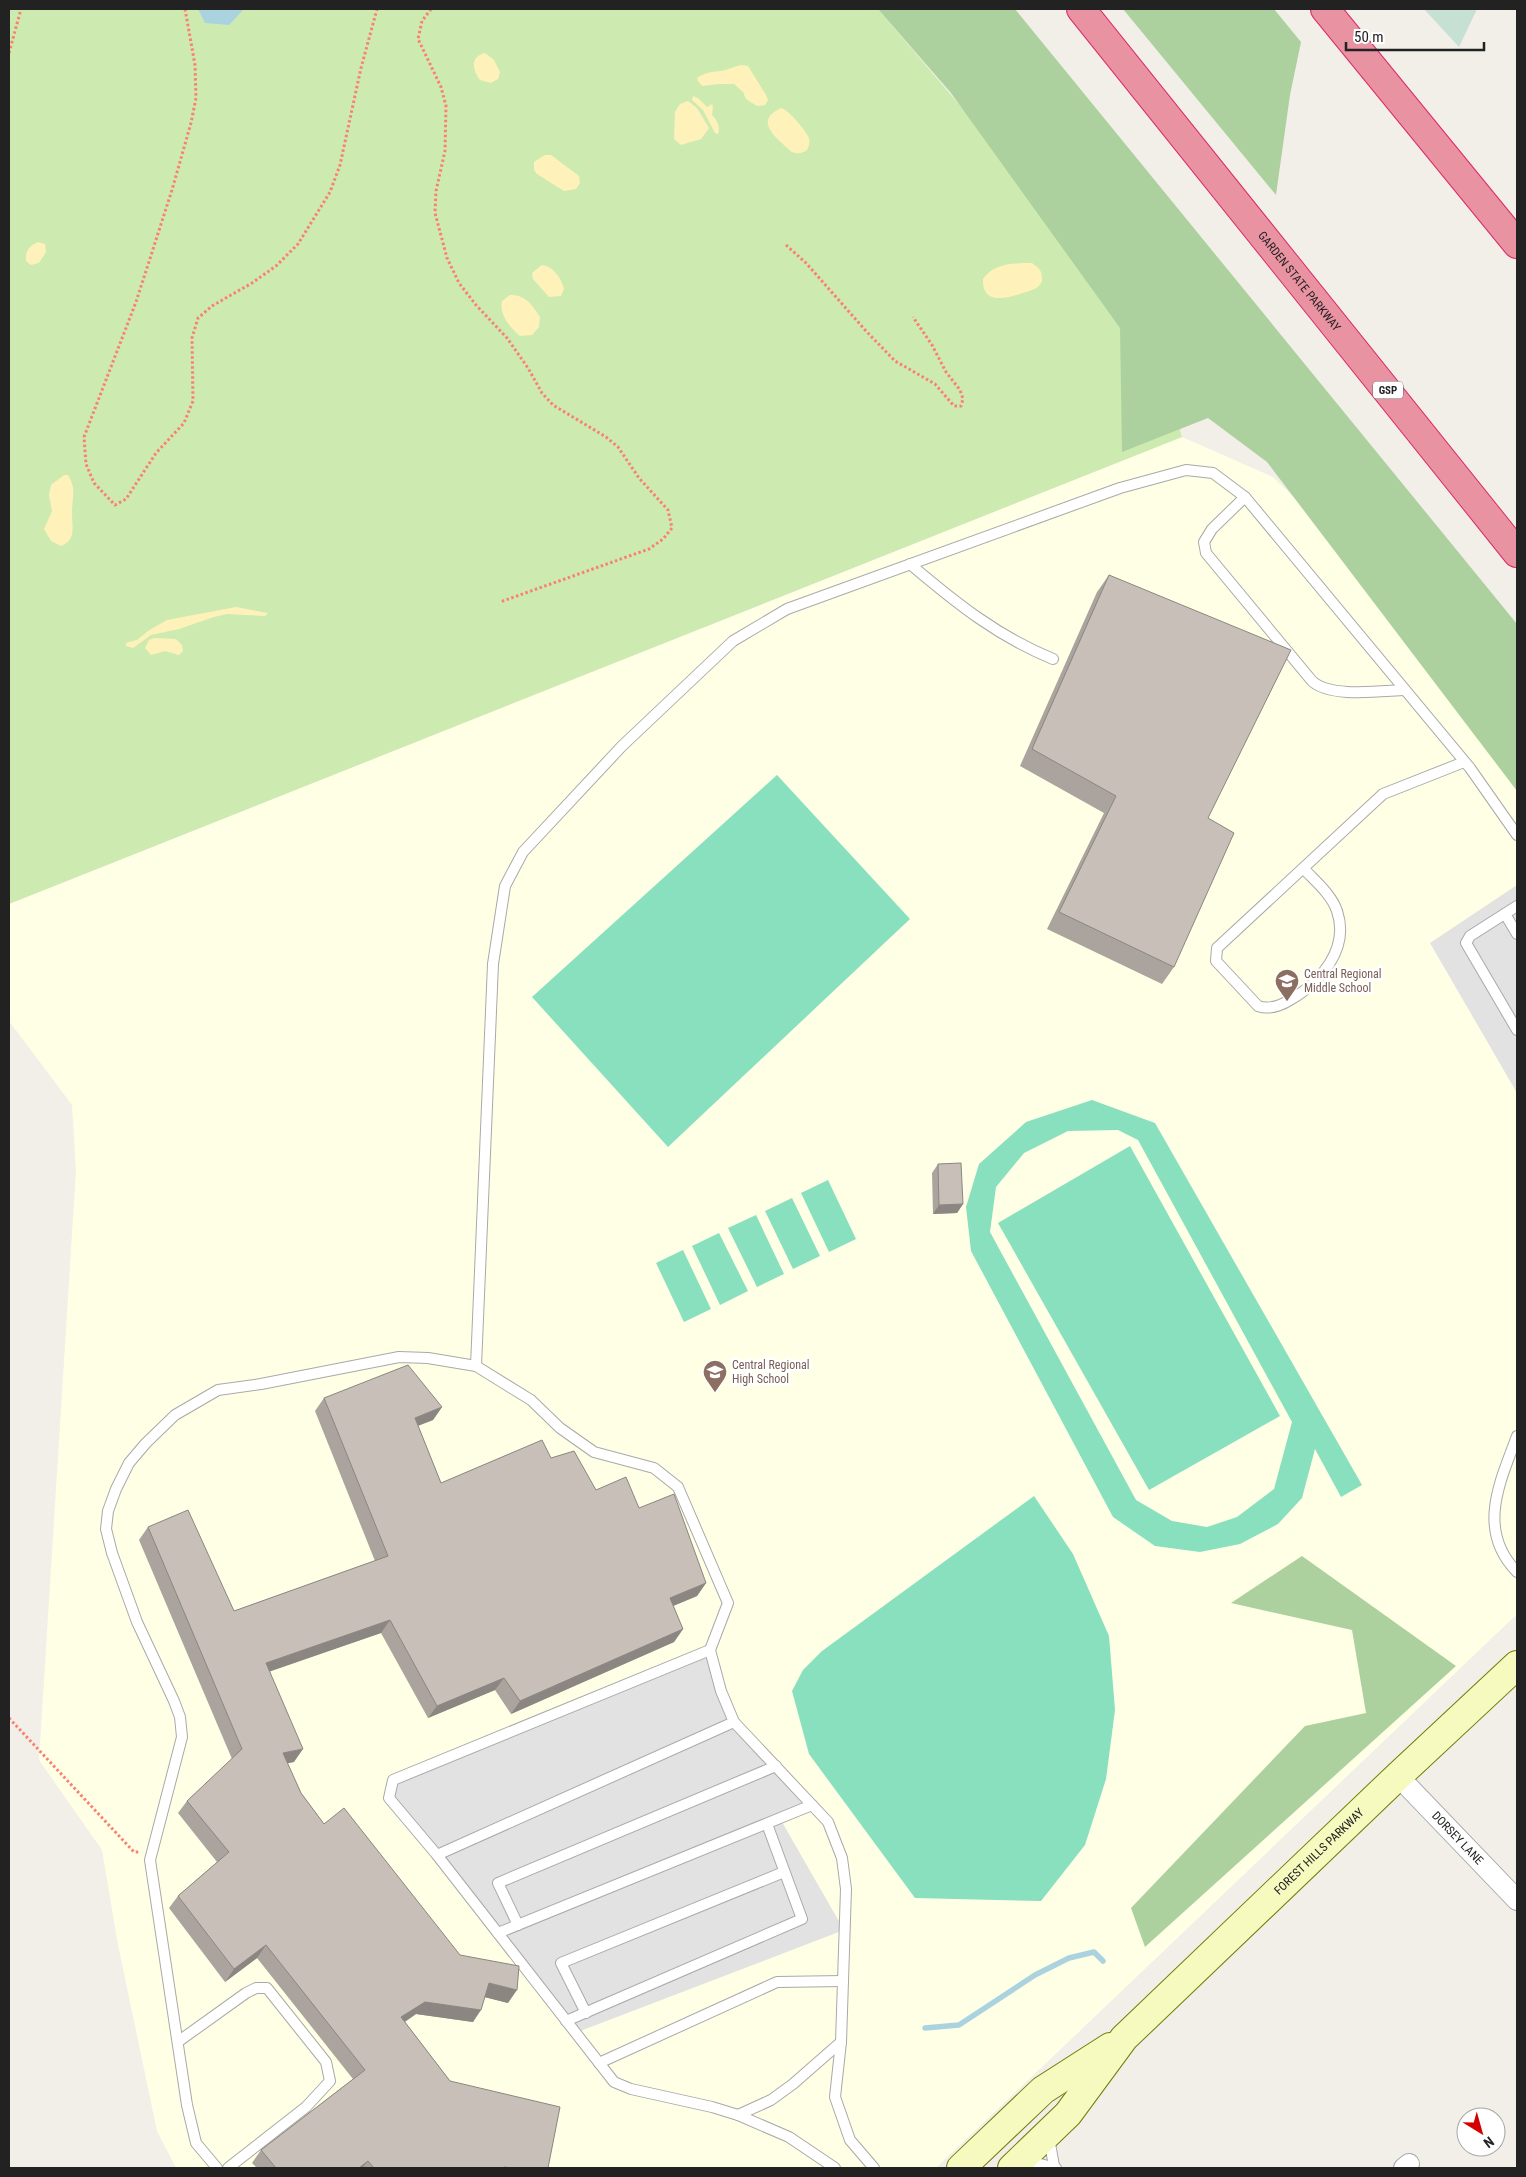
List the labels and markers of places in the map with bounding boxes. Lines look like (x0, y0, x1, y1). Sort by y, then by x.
place label: Central Regional Middle School (1304, 967, 1381, 995)
school or university icon: Central Regional Middle School (1274, 968, 1300, 1002)
place label: Central Regional High School (732, 1358, 809, 1386)
school or university icon: Central Regional High School (702, 1359, 728, 1393)

